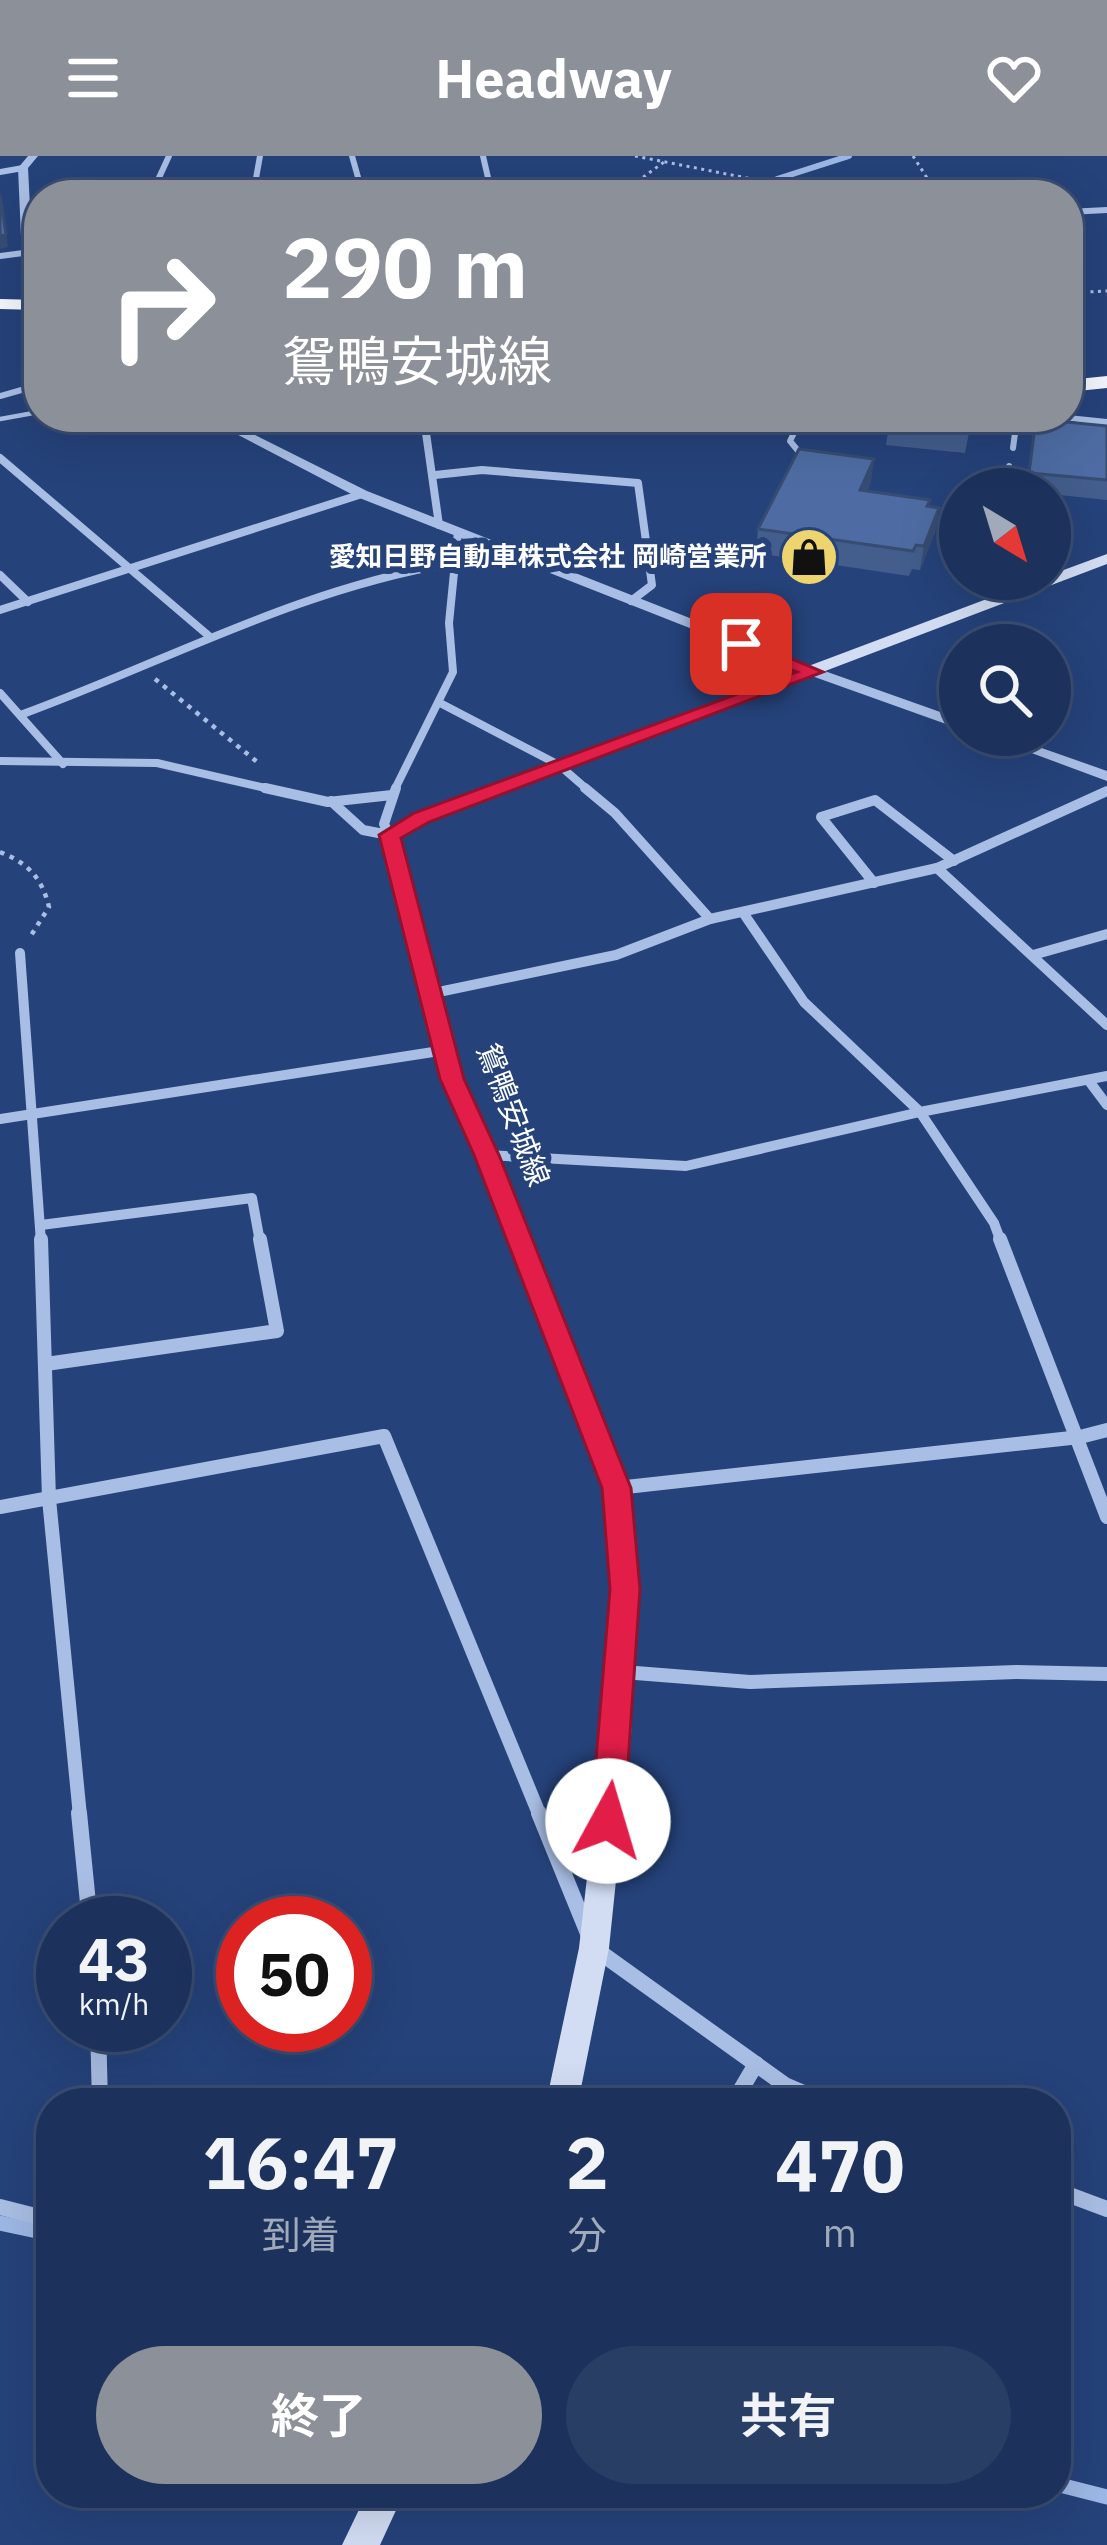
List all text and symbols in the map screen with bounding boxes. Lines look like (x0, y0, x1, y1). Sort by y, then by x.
text: Headway (435, 43, 672, 113)
icon: menu (60, 45, 126, 111)
icon: heart (981, 45, 1047, 111)
text: 290 m (282, 212, 528, 321)
icon: right (84, 228, 240, 384)
text: 鴛鴨安城線 (282, 326, 552, 396)
north arrow (939, 468, 1071, 600)
map controls (939, 468, 1071, 756)
shop icon: 愛知日野自動車株式会社 岡崎営業所 (778, 526, 840, 588)
place label: 愛知日野自動車株式会社 岡崎営業所 (329, 538, 767, 573)
pin (690, 593, 792, 695)
icon: arrive (708, 611, 774, 677)
button: search (939, 624, 1071, 756)
street label: 鴛鴨安城線 (469, 1037, 559, 1191)
position arrow (545, 1758, 671, 1884)
speed limit sign: 50 (216, 1896, 372, 2052)
text: 43 (78, 1919, 150, 1998)
text: km/h (79, 1984, 149, 2023)
text: 16:47 (202, 2115, 399, 2209)
text: 2 (565, 2115, 609, 2209)
text: 470 (775, 2118, 905, 2212)
text: m (823, 2207, 857, 2258)
text: 到着 (262, 2209, 340, 2260)
text: 分 (567, 2209, 606, 2260)
button: 終了 (96, 2346, 542, 2484)
button: 共有 (566, 2346, 1011, 2484)

